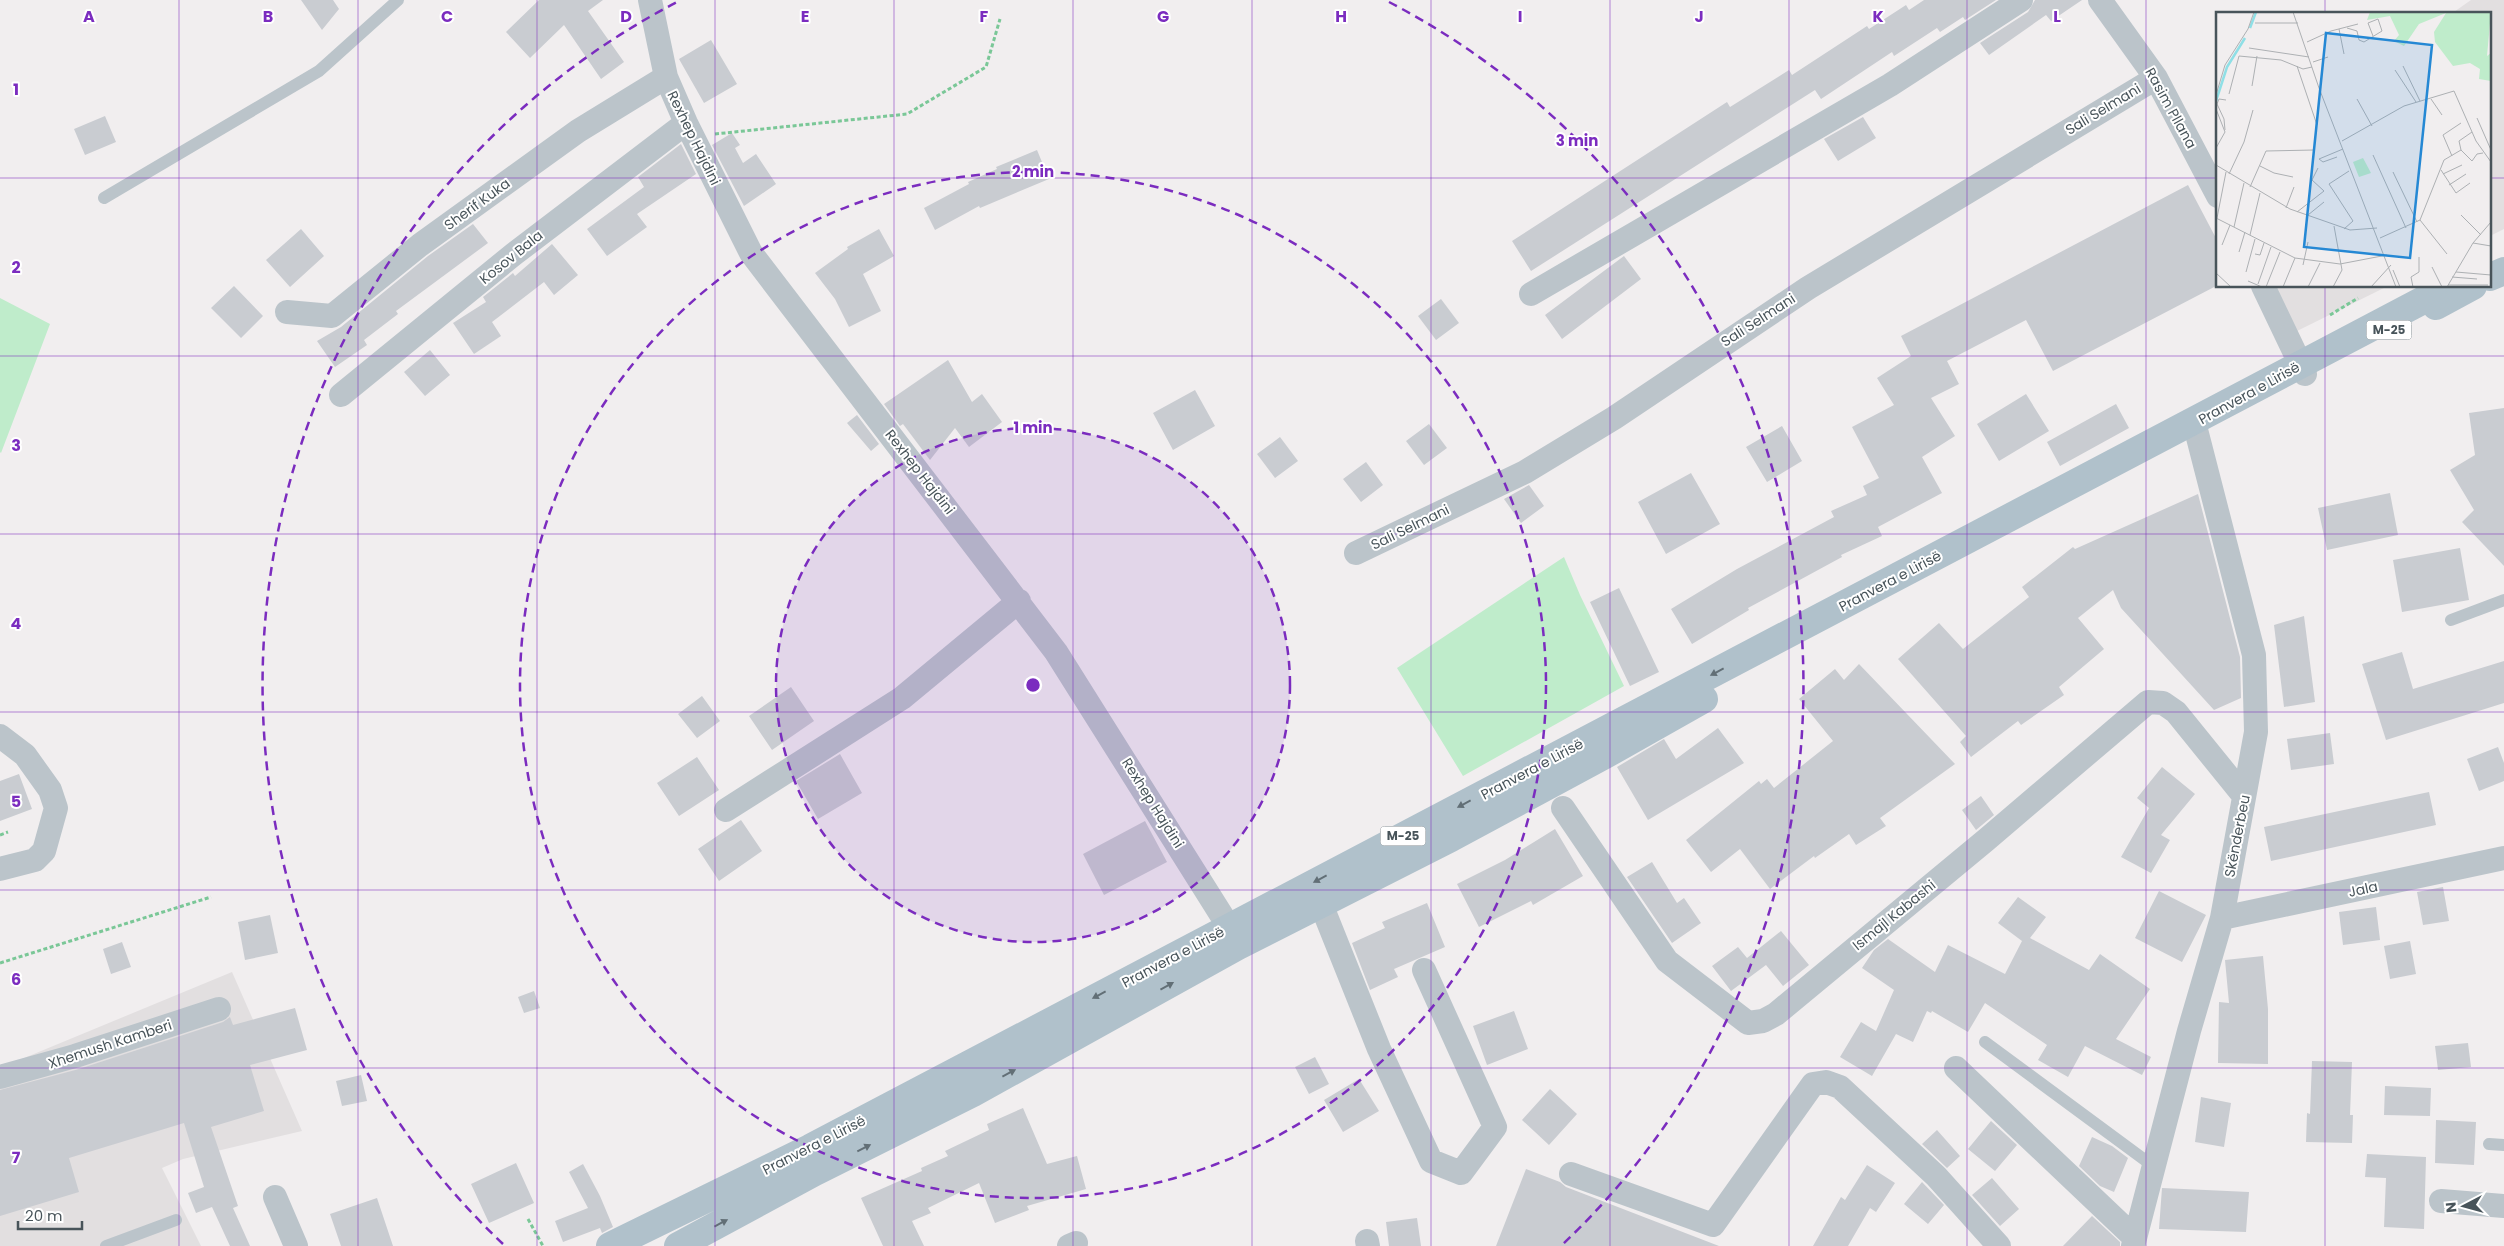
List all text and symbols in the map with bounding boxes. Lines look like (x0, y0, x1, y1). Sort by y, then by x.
text: A (83, 5, 95, 28)
text: B (263, 5, 273, 28)
text: C (441, 5, 453, 28)
text: D (620, 5, 632, 28)
text: E (801, 5, 809, 28)
text: F (980, 5, 989, 28)
text: G (1157, 5, 1169, 28)
text: H (1335, 5, 1347, 28)
text: I (1518, 5, 1522, 28)
text: J (1694, 5, 1704, 28)
text: K (1872, 5, 1884, 28)
text: L (2053, 5, 2061, 28)
inset map (2216, 12, 2492, 288)
street label: Rasim Pllana (2140, 64, 2202, 152)
text: 1 (13, 78, 19, 101)
street label: Sali Selmani (2061, 79, 2145, 139)
street label: Rexhep Hajdini (663, 87, 725, 189)
text: 3 min (1556, 130, 1598, 151)
text: 2 min (1012, 161, 1054, 182)
street label: Sherif Kuka (440, 173, 514, 235)
street label: Kosov Bala (475, 225, 547, 289)
text: 2 (11, 256, 21, 279)
street label: Sali Selmani (1717, 288, 1799, 352)
road number: M-25 (2366, 320, 2412, 340)
street label: Pranvera e Lirisë (2195, 357, 2304, 429)
text: 1 min (1013, 417, 1053, 438)
street label: Rexhep Hajdini (881, 425, 959, 519)
text: 3 (11, 434, 21, 457)
street label: Sali Selmani (1367, 499, 1453, 555)
street label: Pranvera e Lirisë (1835, 545, 1945, 616)
text: 4 (11, 612, 22, 635)
one-way arrow (1710, 668, 1724, 676)
centre of rings (1024, 676, 1042, 694)
street label: Pranvera e Lirisë (1477, 733, 1587, 804)
street label: Rexhep Hajdini (1117, 754, 1189, 852)
text: 5 (11, 790, 21, 813)
street label: Skënderbeu (2219, 793, 2255, 879)
one-way arrow (1457, 800, 1471, 808)
road number: M-25 (1380, 826, 1426, 846)
one-way arrow (1313, 875, 1327, 883)
street label: Ismajl Kabashi (1848, 875, 1940, 955)
street label: Jala (2346, 876, 2380, 902)
street label: Pranvera e Lirisë (1118, 921, 1228, 992)
text: 6 (11, 968, 21, 991)
one-way arrow (1160, 982, 1173, 991)
one-way arrow (1092, 991, 1106, 1000)
street label: Xhemush Kamberi (46, 1015, 174, 1073)
one-way arrow (1002, 1069, 1016, 1078)
street label: Pranvera e Lirisë (759, 1110, 869, 1180)
one-way arrow (857, 1144, 872, 1152)
text: 7 (12, 1146, 21, 1169)
north arrow (2439, 1181, 2489, 1231)
scale bar (18, 1198, 81, 1230)
text: N (2441, 1201, 2462, 1214)
text: 20 m (25, 1205, 63, 1226)
one-way arrow (713, 1219, 728, 1227)

